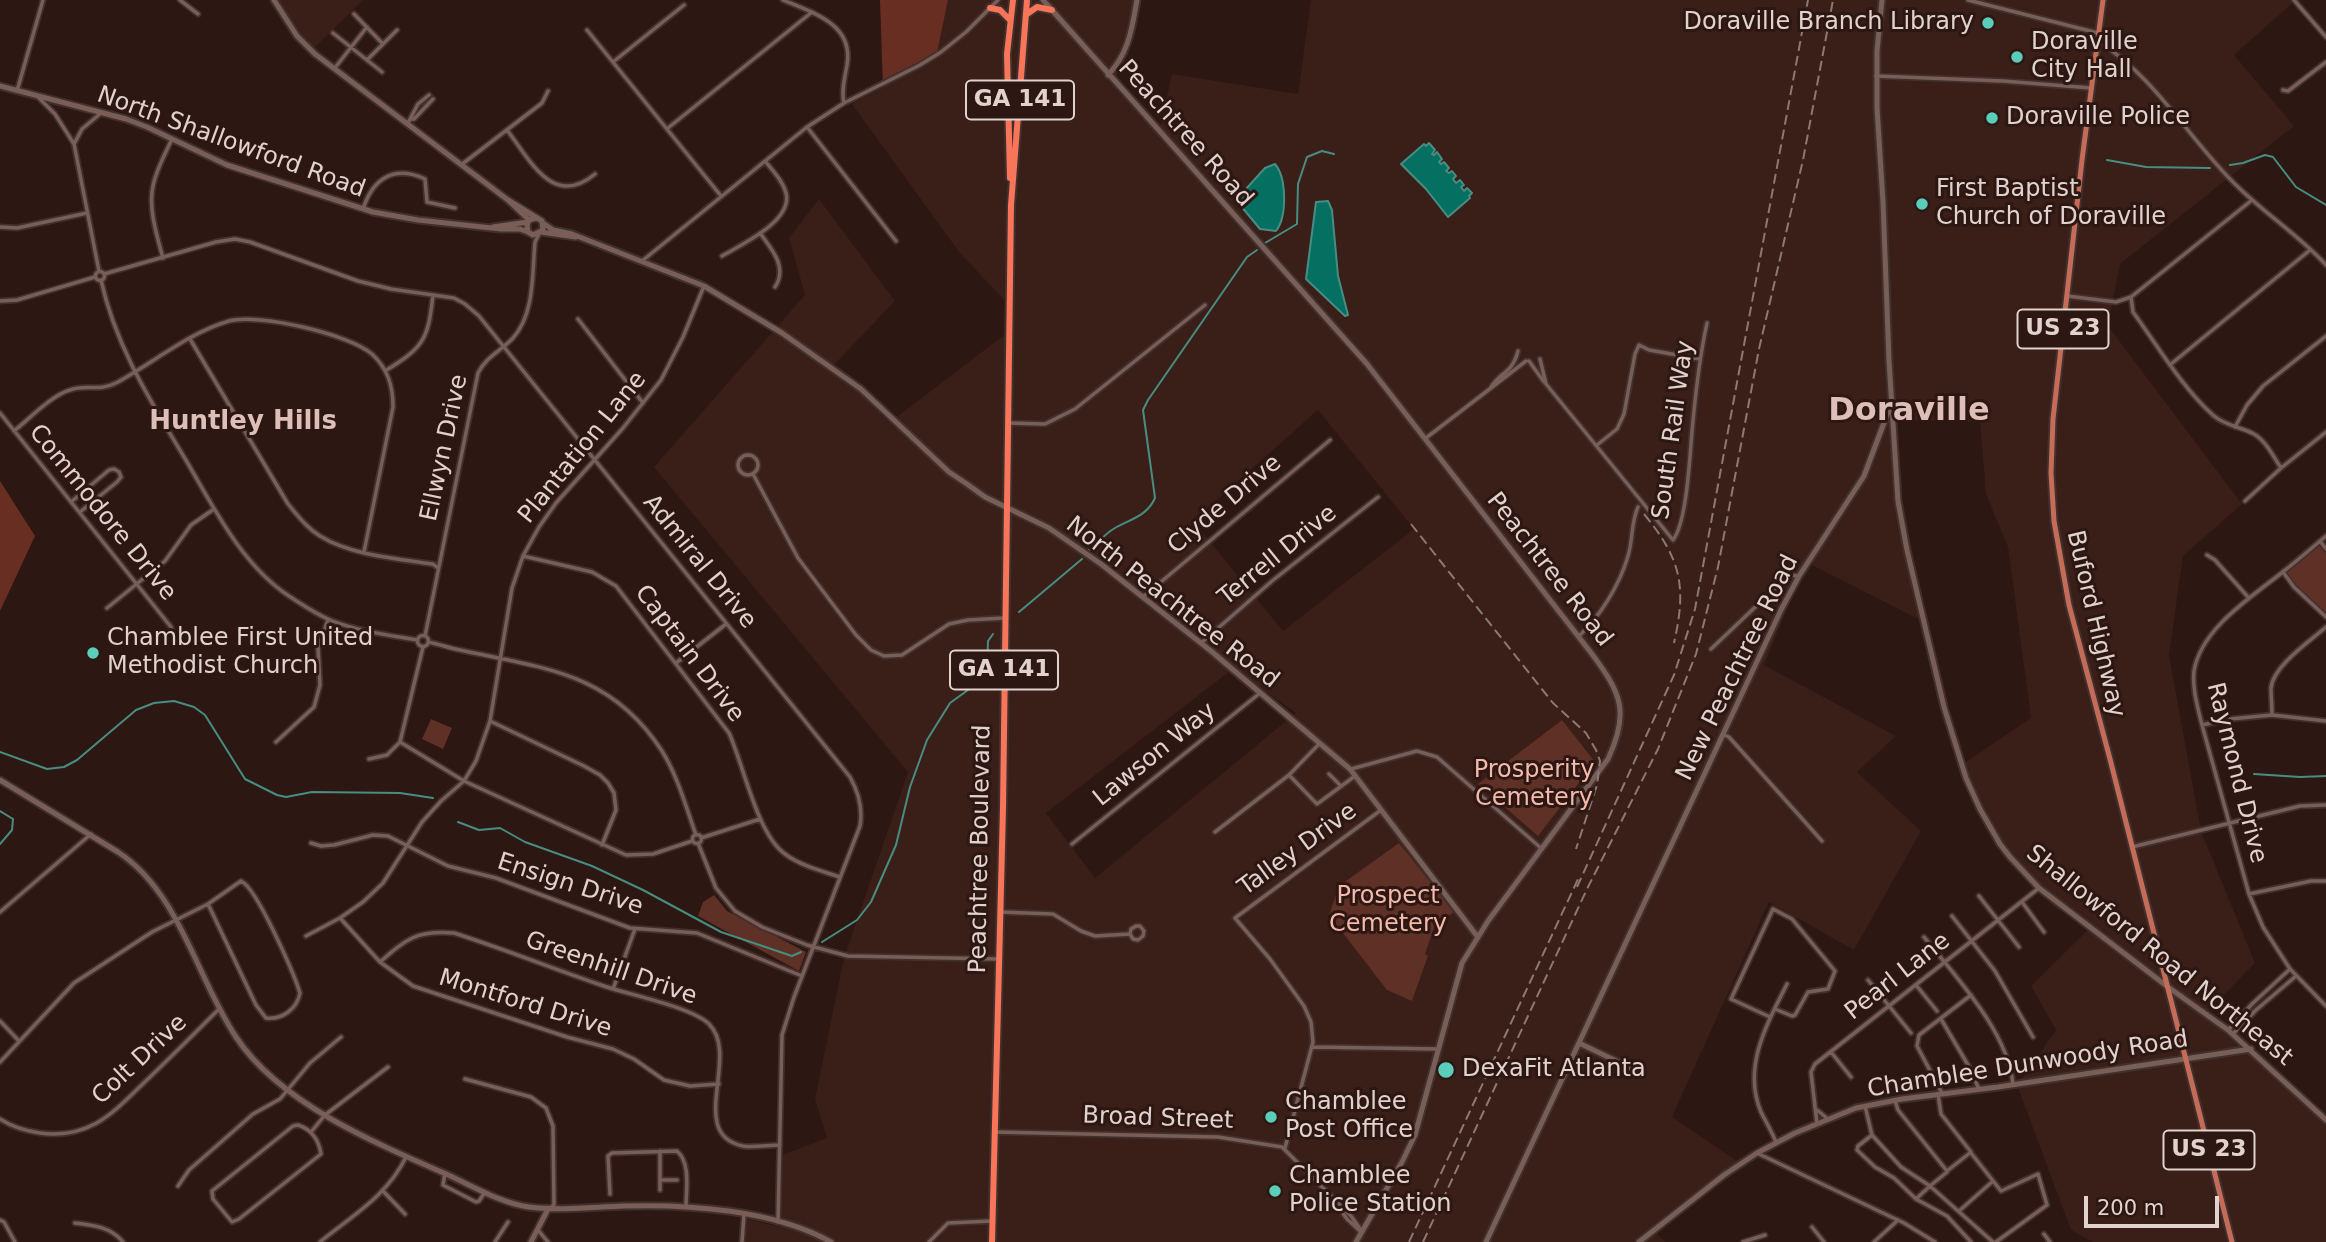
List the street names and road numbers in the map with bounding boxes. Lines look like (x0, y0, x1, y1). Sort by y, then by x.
street label: Peachtree Road (1112, 55, 1258, 213)
road number: GA 141 (966, 80, 1074, 120)
street label: North Shallowford Road (93, 81, 369, 205)
road number: US 23 (2018, 310, 2108, 348)
street label: South Rail Way (1647, 339, 1701, 521)
street label: Plantation Lane (513, 366, 653, 530)
street label: Ellwyn Drive (415, 372, 475, 524)
street label: Commodore Drive (22, 419, 182, 607)
street label: Clyde Drive (1162, 449, 1288, 561)
street label: Peachtree Road (1480, 487, 1618, 653)
street label: Admiral Drive (636, 489, 762, 635)
street label: Terrell Drive (1213, 500, 1343, 612)
street label: North Peachtree Road (1060, 511, 1284, 695)
street label: Buford Highway (2060, 528, 2130, 720)
street label: New Peachtree Road (1671, 550, 1805, 786)
street label: Captain Drive (628, 580, 750, 728)
road number: GA 141 (950, 650, 1058, 690)
street label: Raymond Drive (2200, 680, 2272, 866)
street label: Lawson Way (1088, 697, 1222, 813)
street label: Peachtree Boulevard (964, 724, 998, 974)
street label: Talley Drive (1233, 797, 1363, 903)
street label: Shallowford Road Northeast (2020, 840, 2298, 1072)
street label: Ensign Drive (493, 848, 647, 922)
street label: Greenhill Drive (521, 926, 701, 1012)
street label: Pearl Lane (1840, 927, 1956, 1027)
street label: Montford Drive (435, 964, 615, 1044)
street label: Colt Drive (87, 1009, 193, 1111)
street label: Chamblee Dunwoody Road (1866, 1025, 2190, 1105)
street label: Broad Street (1082, 1102, 1234, 1136)
road number: US 23 (2164, 1130, 2254, 1170)

